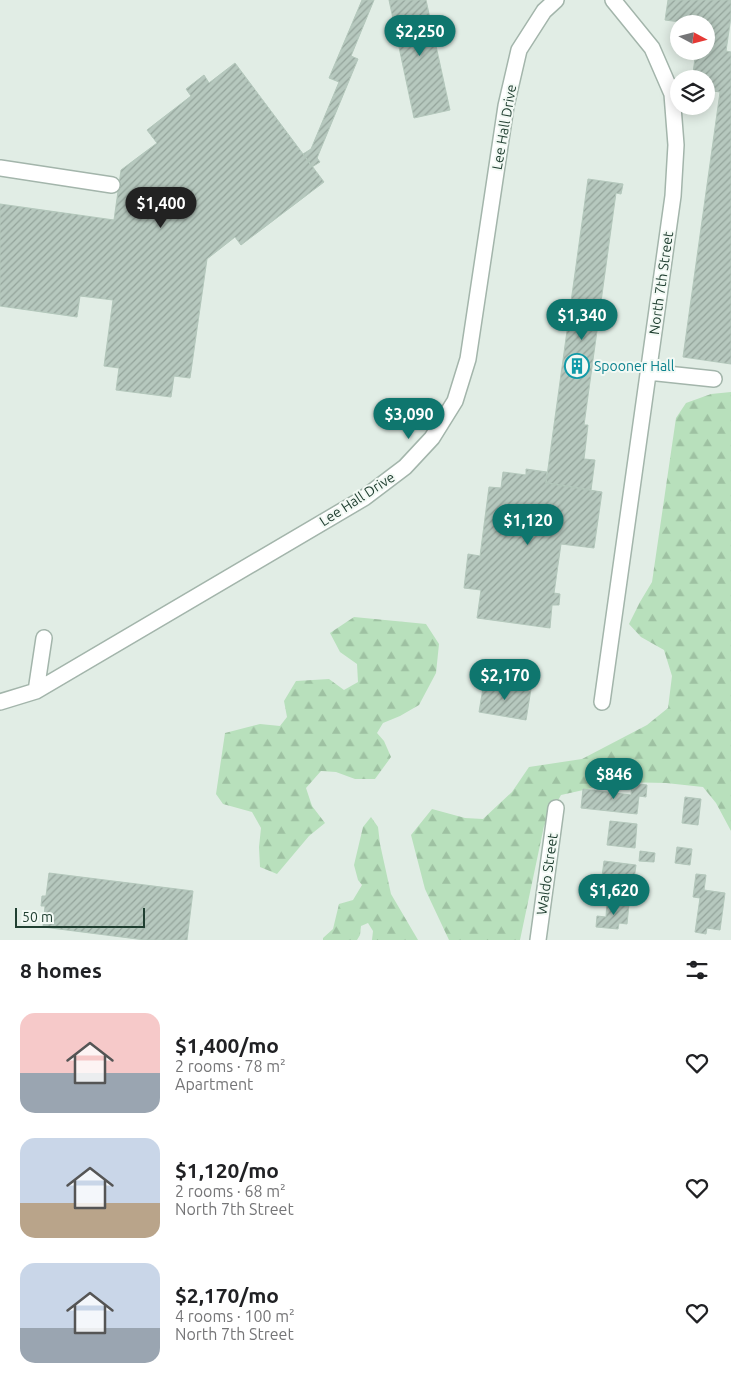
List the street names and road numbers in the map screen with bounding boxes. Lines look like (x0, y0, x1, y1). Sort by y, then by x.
street label: Lee Hall Drive (489, 83, 519, 171)
street label: North 7th Street (646, 230, 676, 336)
street label: Lee Hall Drive (316, 469, 398, 529)
street label: Waldo Street (533, 832, 561, 916)

